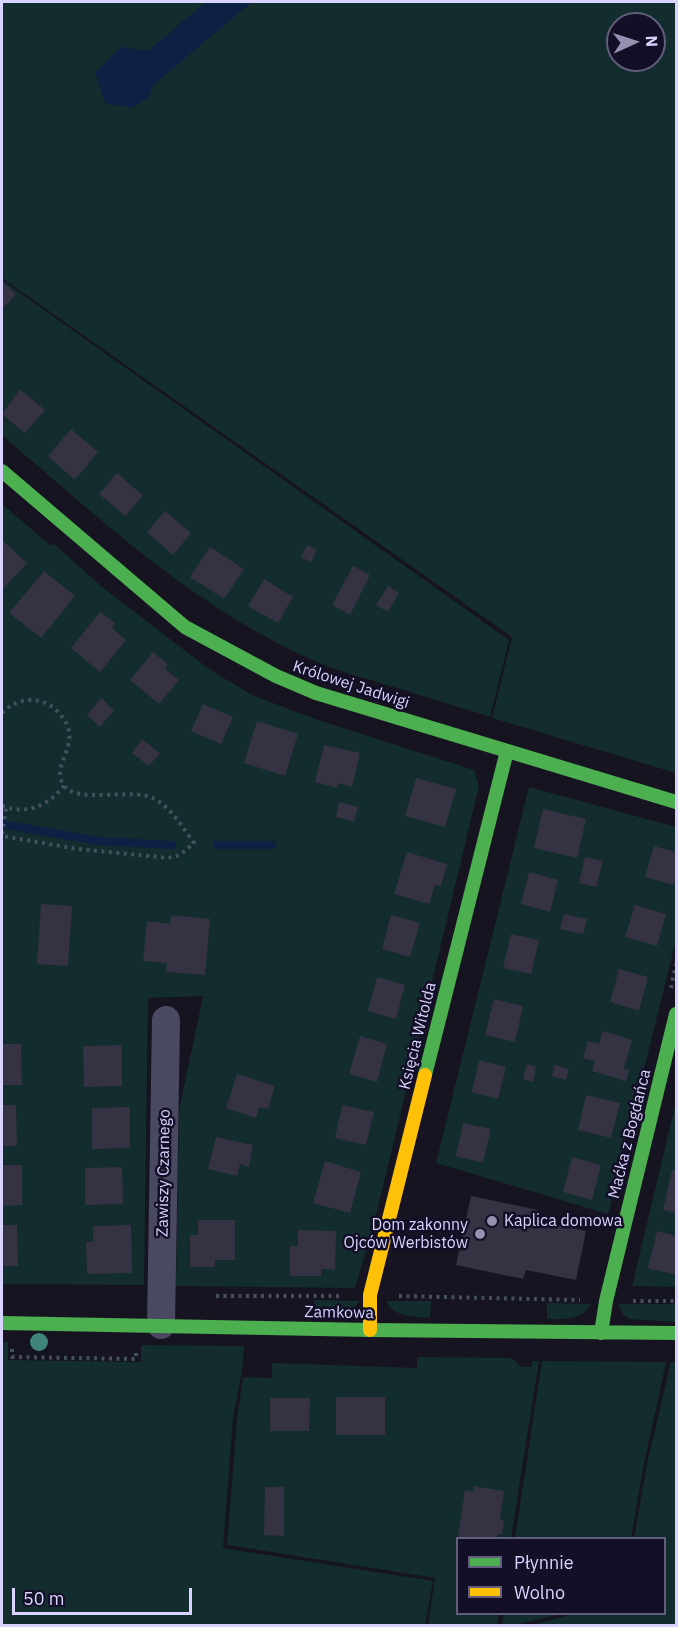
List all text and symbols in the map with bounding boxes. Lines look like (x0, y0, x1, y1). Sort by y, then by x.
north arrow (606, 12, 666, 72)
text: N (642, 35, 662, 47)
street label: Królowej Jadwigi (290, 657, 412, 713)
street label: Księcia Witolda (395, 980, 441, 1092)
street label: Maćka z Bogdańca (605, 1067, 655, 1201)
street label: Zawiszy Czarnego (153, 1109, 175, 1237)
place label: Kaplica domowa (504, 1211, 622, 1231)
marker: Kaplica domowa (485, 1214, 499, 1228)
place label: Dom zakonny Ojców Werbistów (343, 1215, 468, 1253)
marker: Dom zakonny Ojców Werbistów (473, 1227, 487, 1241)
street label: Zamkowa (304, 1303, 374, 1323)
legend (456, 1537, 666, 1615)
text: Płynnie (514, 1551, 574, 1574)
scale bar (15, 1576, 195, 1614)
text: Wolno (514, 1581, 565, 1604)
text: 50 m (23, 1587, 65, 1610)

